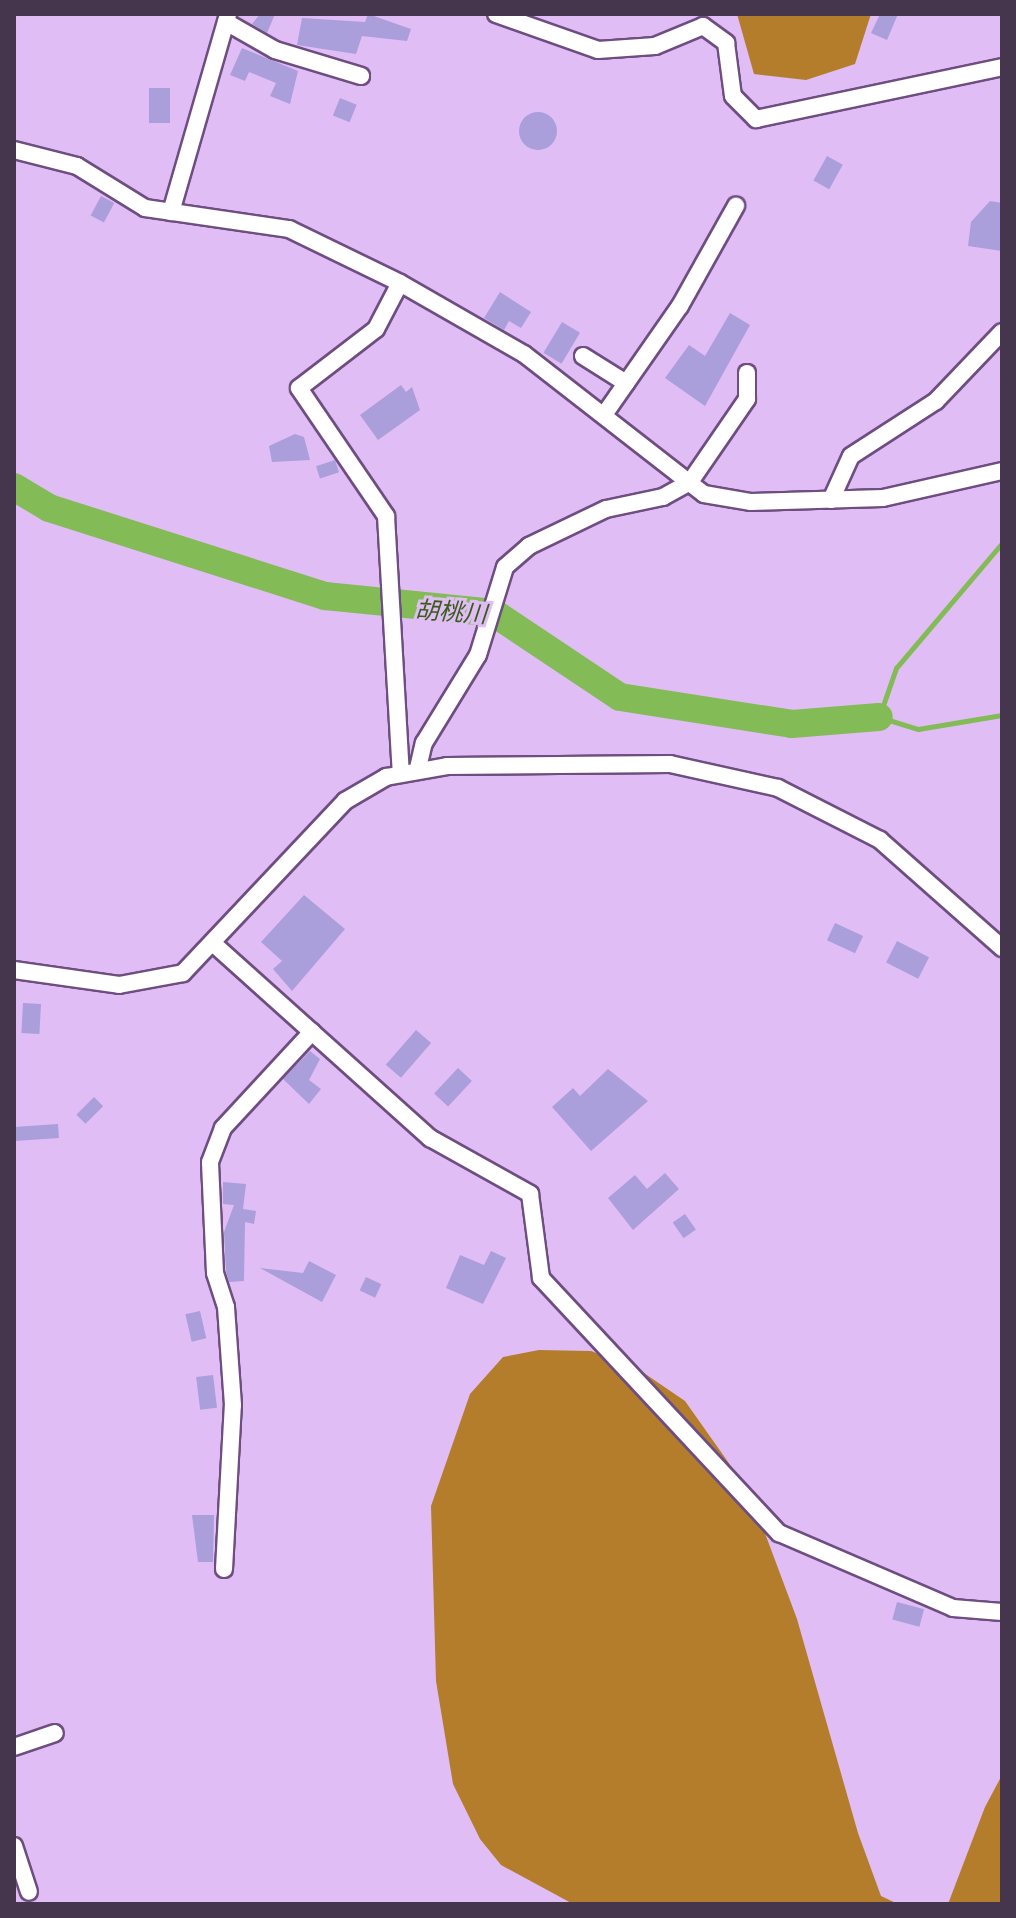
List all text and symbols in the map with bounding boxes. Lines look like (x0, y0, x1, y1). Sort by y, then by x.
water label: 胡桃川 (414, 595, 488, 629)

